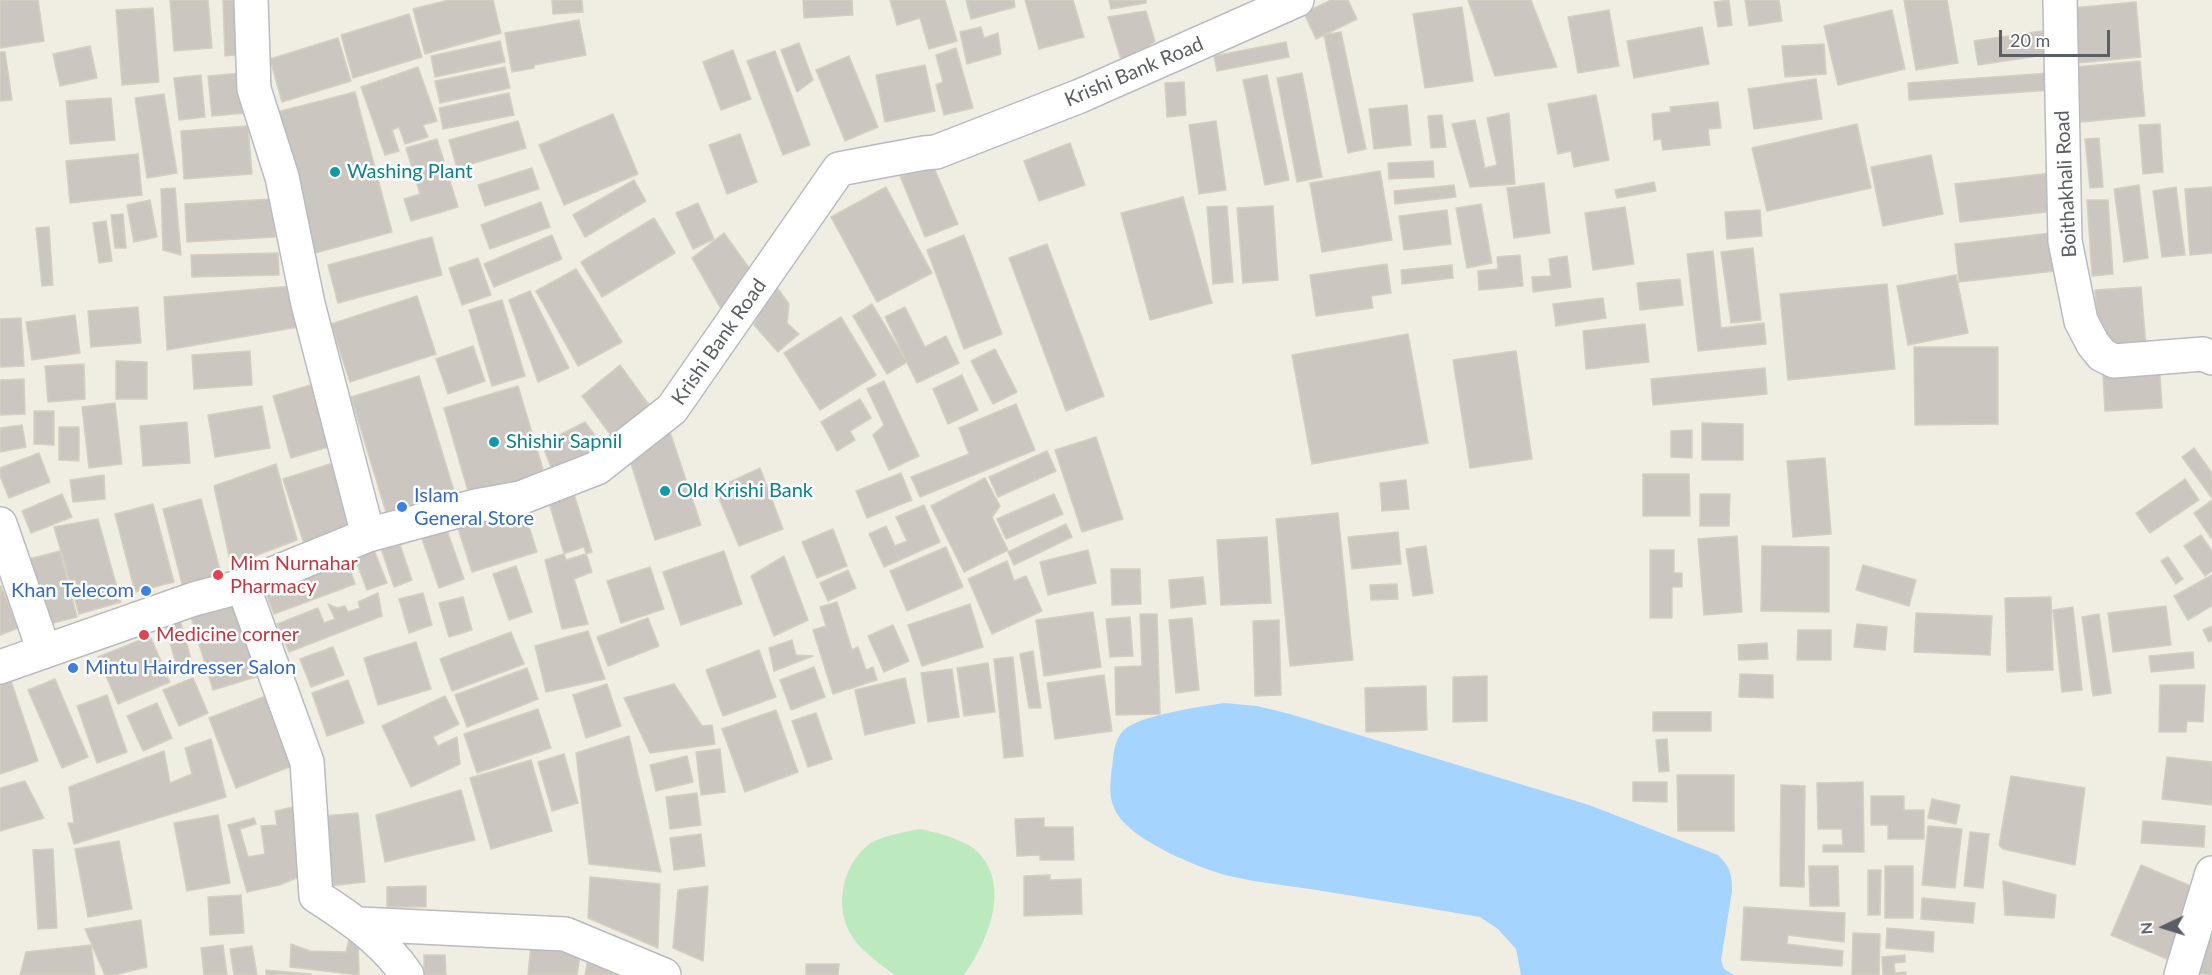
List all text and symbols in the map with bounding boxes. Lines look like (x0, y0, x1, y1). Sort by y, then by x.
scale bar (2002, 18, 2113, 56)
text: 20 m (2010, 29, 2050, 51)
street label: Krishi Bank Road (1061, 32, 1207, 112)
street label: Boithakhali Road (2050, 110, 2082, 258)
place label: Washing Plant (347, 160, 473, 184)
marker: Washing Plant (328, 165, 342, 179)
street label: Krishi Bank Road (667, 274, 771, 410)
place label: Shishir Sapnil (506, 430, 622, 454)
marker: Shishir Sapnil (487, 435, 501, 449)
place label: Old Krishi Bank (677, 479, 813, 503)
place label: Islam General Store (414, 484, 534, 531)
marker: Old Krishi Bank (658, 484, 672, 498)
marker: Islam General Store (395, 500, 409, 514)
place label: Mim Nurnahar Pharmacy (230, 552, 358, 599)
marker: Mim Nurnahar Pharmacy (211, 568, 225, 582)
place label: Khan Telecom (11, 579, 134, 603)
marker: Khan Telecom (139, 584, 153, 598)
place label: Medicine corner (156, 623, 299, 647)
marker: Medicine corner (137, 628, 151, 642)
place label: Mintu Hairdresser Salon (85, 656, 296, 680)
marker: Mintu Hairdresser Salon (66, 661, 80, 675)
north arrow (2134, 897, 2194, 957)
text: N (2136, 921, 2155, 935)

